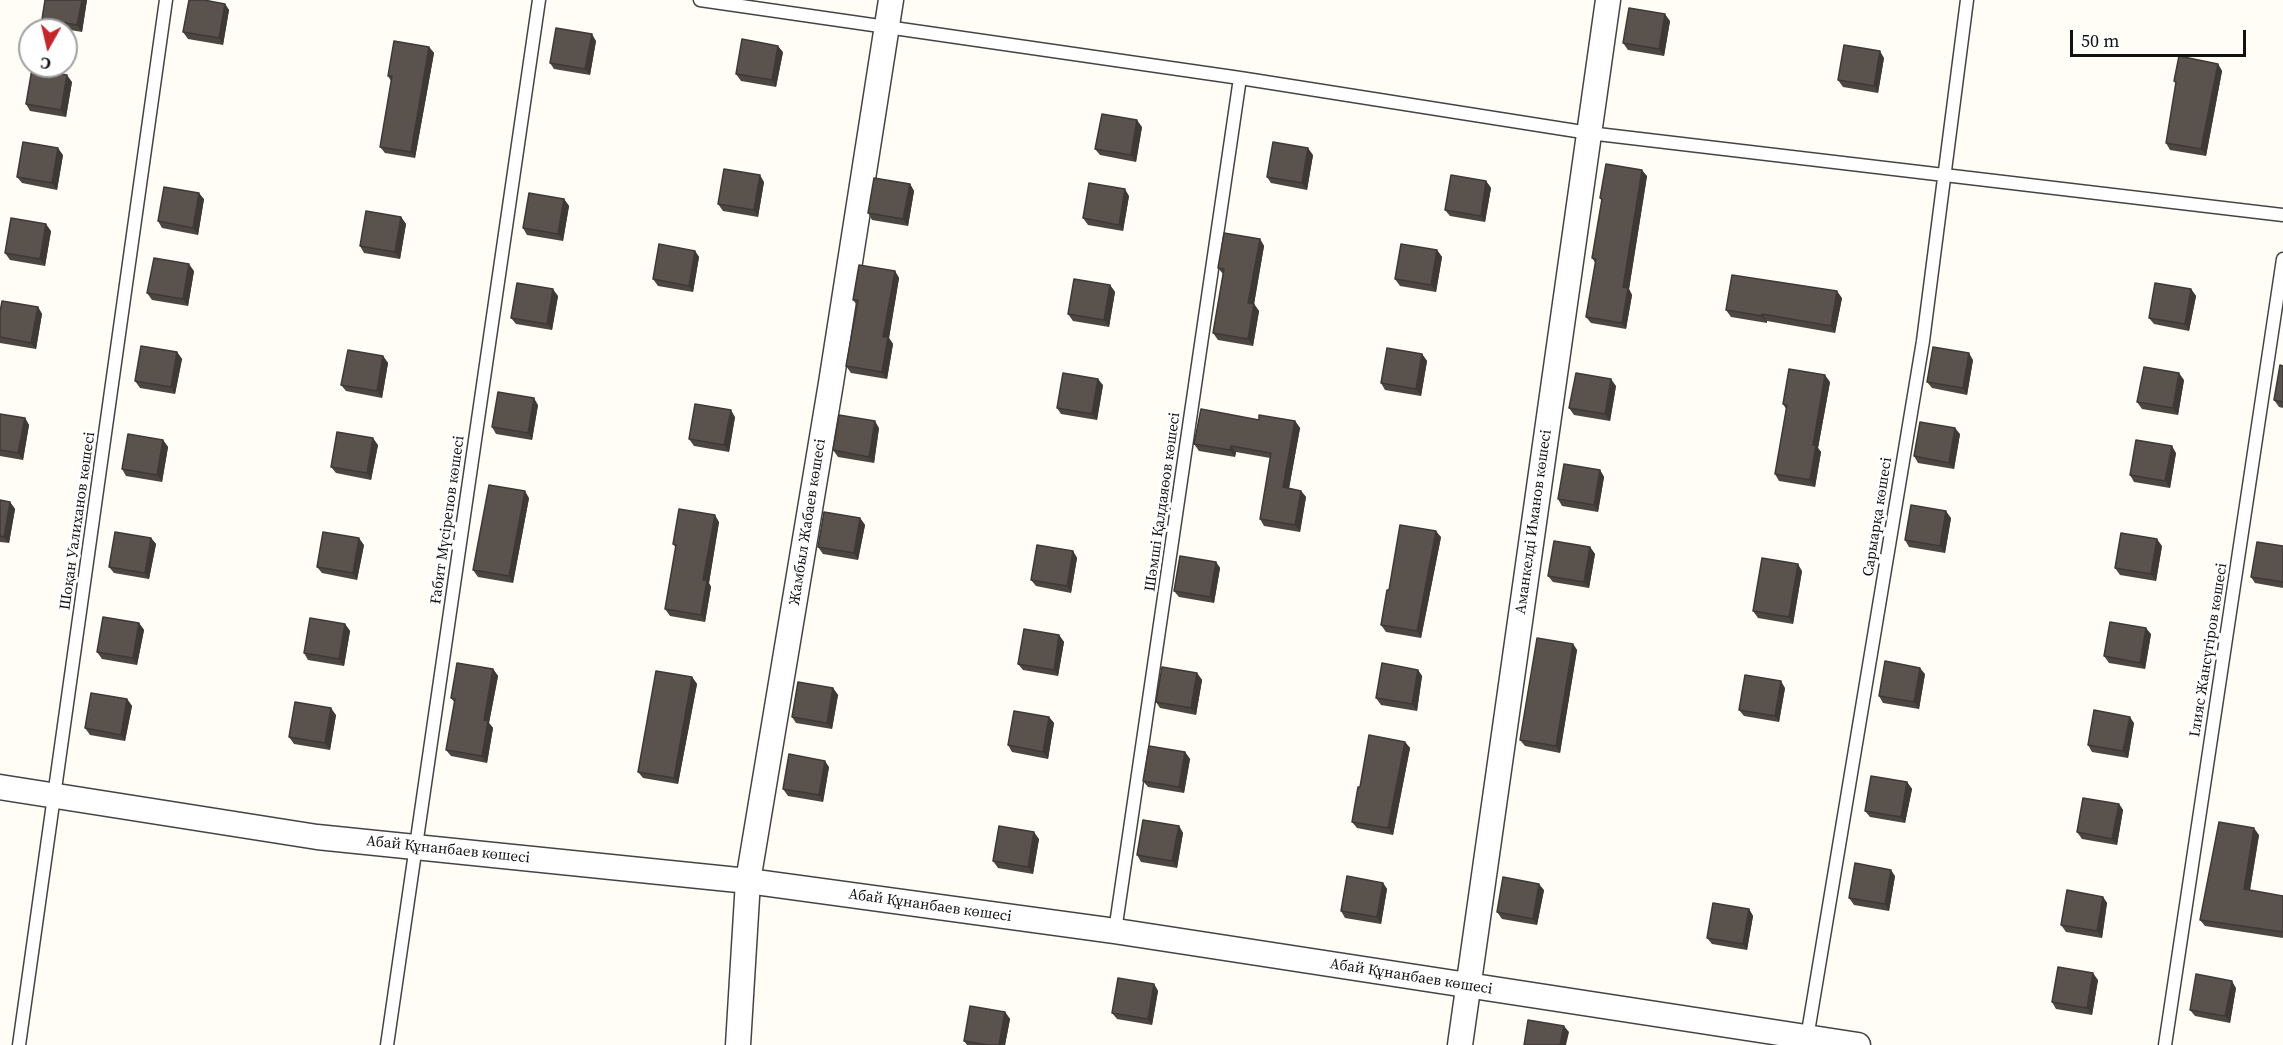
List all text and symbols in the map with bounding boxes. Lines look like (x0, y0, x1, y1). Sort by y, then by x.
north arrow (18, 18, 78, 78)
scale bar (2073, 18, 2248, 56)
text: 50 m (2081, 28, 2119, 53)
text: С (39, 52, 52, 75)
street label: Шәмші Қалдаяөов көшесі (1141, 411, 1185, 593)
street label: Аманкелді Иманов көшесі (1512, 429, 1556, 615)
street label: Шоқан Уалиханов көшесі (57, 431, 99, 611)
street label: Ғабит Мүсірепов көшесі (427, 434, 469, 606)
street label: Жамбыл Жабаев көшесі (786, 438, 830, 606)
street label: Сарыарқа көшесі (1860, 456, 1896, 578)
street label: Ілияс Жансүгіров көшесі (2186, 562, 2232, 738)
street label: Абай Құнанбаев көшесі (365, 832, 531, 868)
street label: Абай Құнанбаев көшесі (847, 886, 1013, 926)
street label: Абай Құнанбаев көшесі (1328, 955, 1494, 999)

